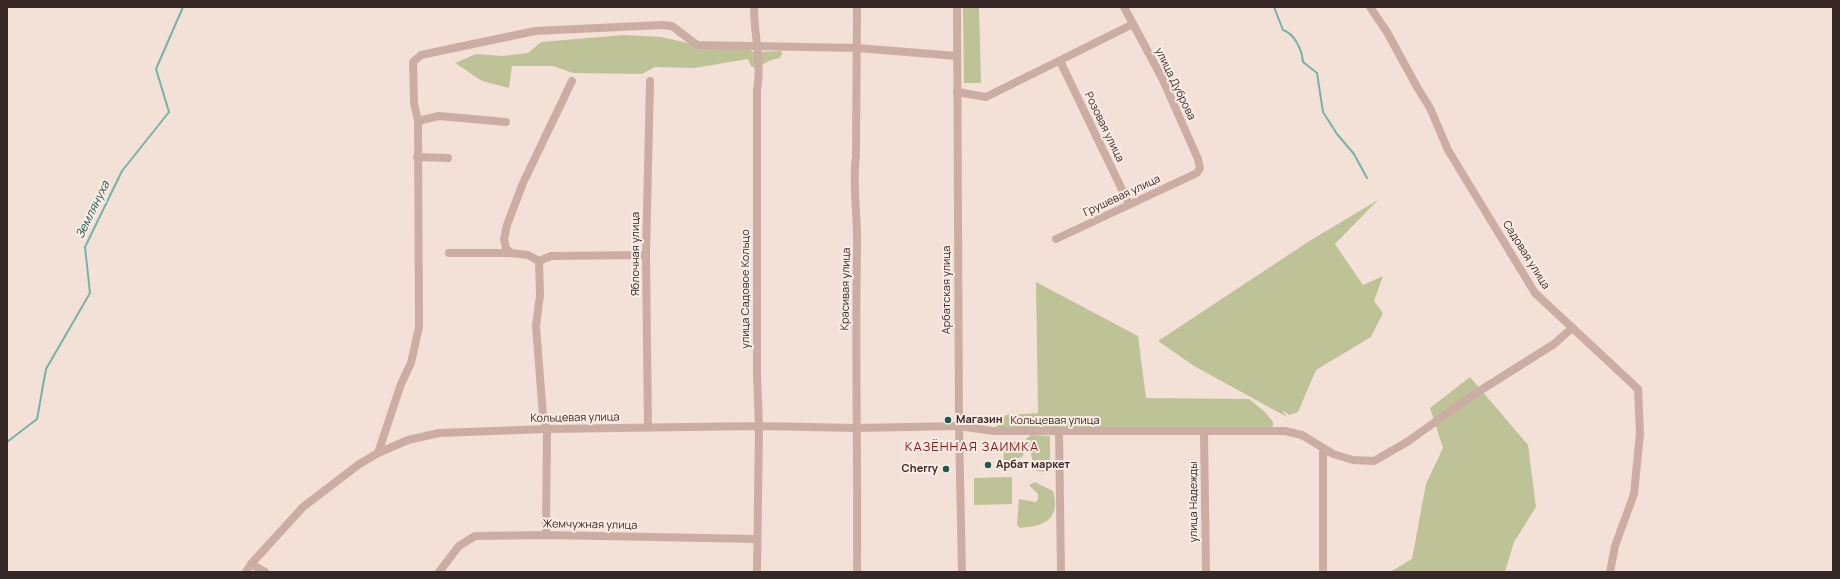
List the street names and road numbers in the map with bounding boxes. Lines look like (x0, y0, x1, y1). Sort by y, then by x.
street label: улица Дуброва (1152, 46, 1198, 122)
street label: Розовая улица (1081, 90, 1127, 164)
street label: Грушевая улица (1081, 172, 1163, 220)
street label: Яблочная улица (629, 212, 643, 296)
street label: Садовая улица (1500, 218, 1552, 292)
street label: улица Садовое Кольцо (739, 229, 753, 349)
street label: Арбатская улица (940, 246, 954, 334)
street label: Красивая улица (839, 247, 853, 331)
street label: Кольцевая улица (530, 411, 620, 425)
street label: Кольцевая улица (1010, 414, 1100, 428)
street label: улица Надежды (1187, 461, 1201, 543)
street label: Жемчужная улица (543, 518, 637, 532)

